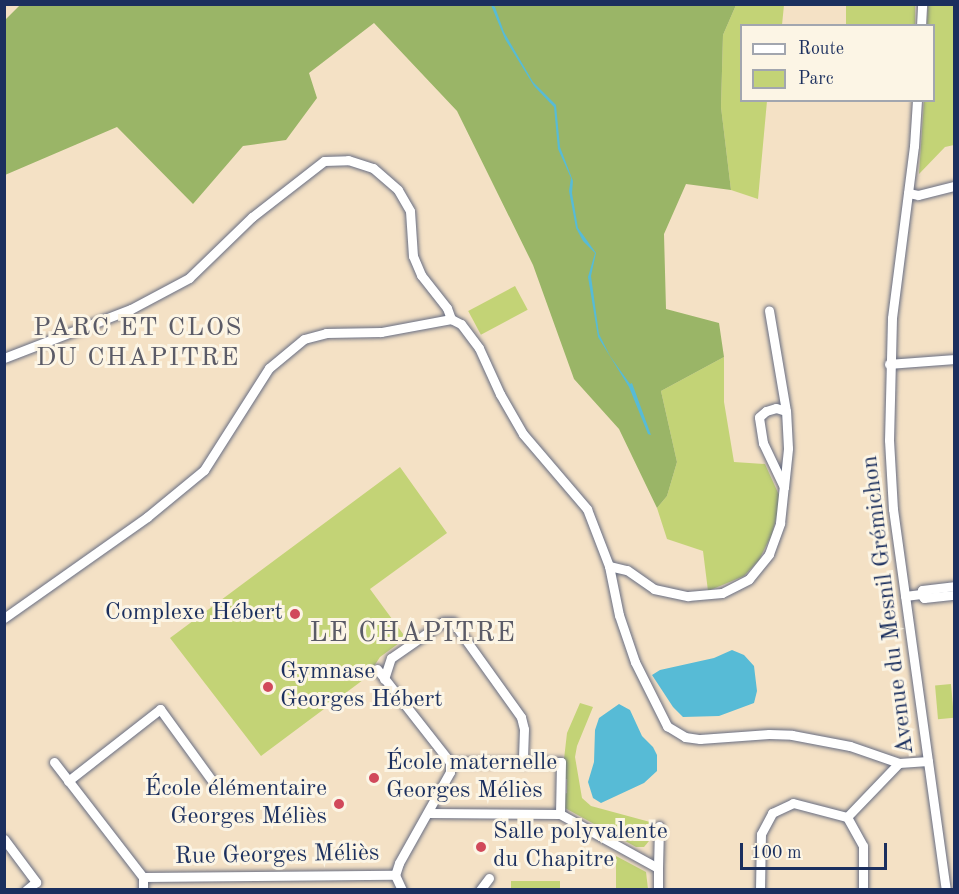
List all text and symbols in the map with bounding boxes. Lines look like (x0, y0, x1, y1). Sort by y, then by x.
legend (740, 24, 935, 102)
text: Route (798, 40, 844, 58)
text: Parc (798, 70, 834, 88)
district label: PARC ET CLOS DU CHAPITRE (33, 313, 243, 374)
street label: Avenue du Mesnil Grémichon (856, 454, 922, 756)
place label: Complexe Hébert (105, 600, 283, 628)
marker: Complexe Hébert (288, 607, 302, 621)
district label: LE CHAPITRE (309, 618, 517, 650)
place label: Gymnase Georges Hébert (280, 659, 443, 715)
marker: Gymnase Georges Hébert (261, 680, 275, 694)
place label: École maternelle Georges Méliès (386, 750, 557, 806)
marker: École maternelle Georges Méliès (367, 771, 381, 785)
place label: École élémentaire Georges Méliès (145, 776, 327, 832)
marker: École élémentaire Georges Méliès (332, 797, 346, 811)
place label: Salle polyvalente du Chapitre (493, 819, 668, 875)
scale bar (743, 831, 890, 869)
street label: Rue Georges Méliès (175, 840, 379, 872)
marker: Salle polyvalente du Chapitre (474, 840, 488, 854)
text: 100 m (751, 844, 802, 862)

